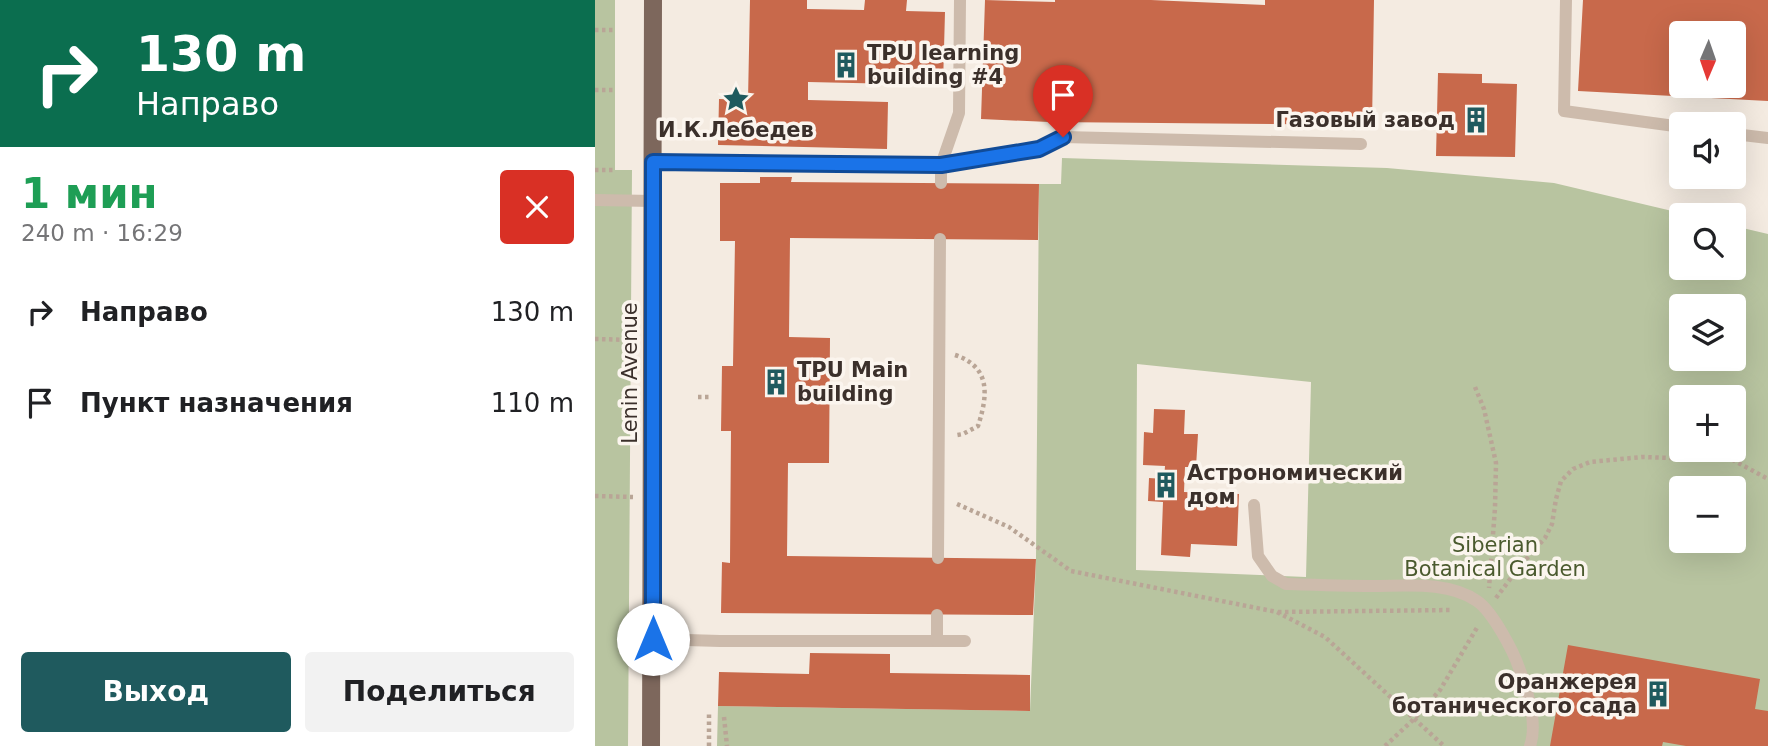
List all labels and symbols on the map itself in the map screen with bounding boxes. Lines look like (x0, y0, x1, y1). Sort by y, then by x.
north arrow (1669, 21, 1747, 98)
place label: TPU learning building #4 (867, 41, 1019, 89)
building icon: TPU learning building #4 (831, 50, 861, 80)
pin (1033, 65, 1093, 137)
place icon: И.К.Лебедев (721, 84, 751, 114)
building icon: Газовый завод (1461, 105, 1491, 135)
place label: Газовый завод (1275, 108, 1455, 132)
place label: И.К.Лебедев (658, 118, 814, 142)
street label: Lenin Avenue (618, 302, 642, 444)
place label: TPU Main building (797, 358, 908, 406)
building icon: TPU Main building (761, 367, 791, 397)
place label: Астрономический дом (1187, 461, 1403, 509)
building icon: Астрономический дом (1151, 470, 1181, 500)
park label: Siberian Botanical Garden (1404, 533, 1586, 581)
position arrow (616, 602, 690, 676)
place label: Оранжерея ботанического сада (1392, 670, 1637, 718)
building icon: Оранжерея ботанического сада (1643, 679, 1673, 709)

